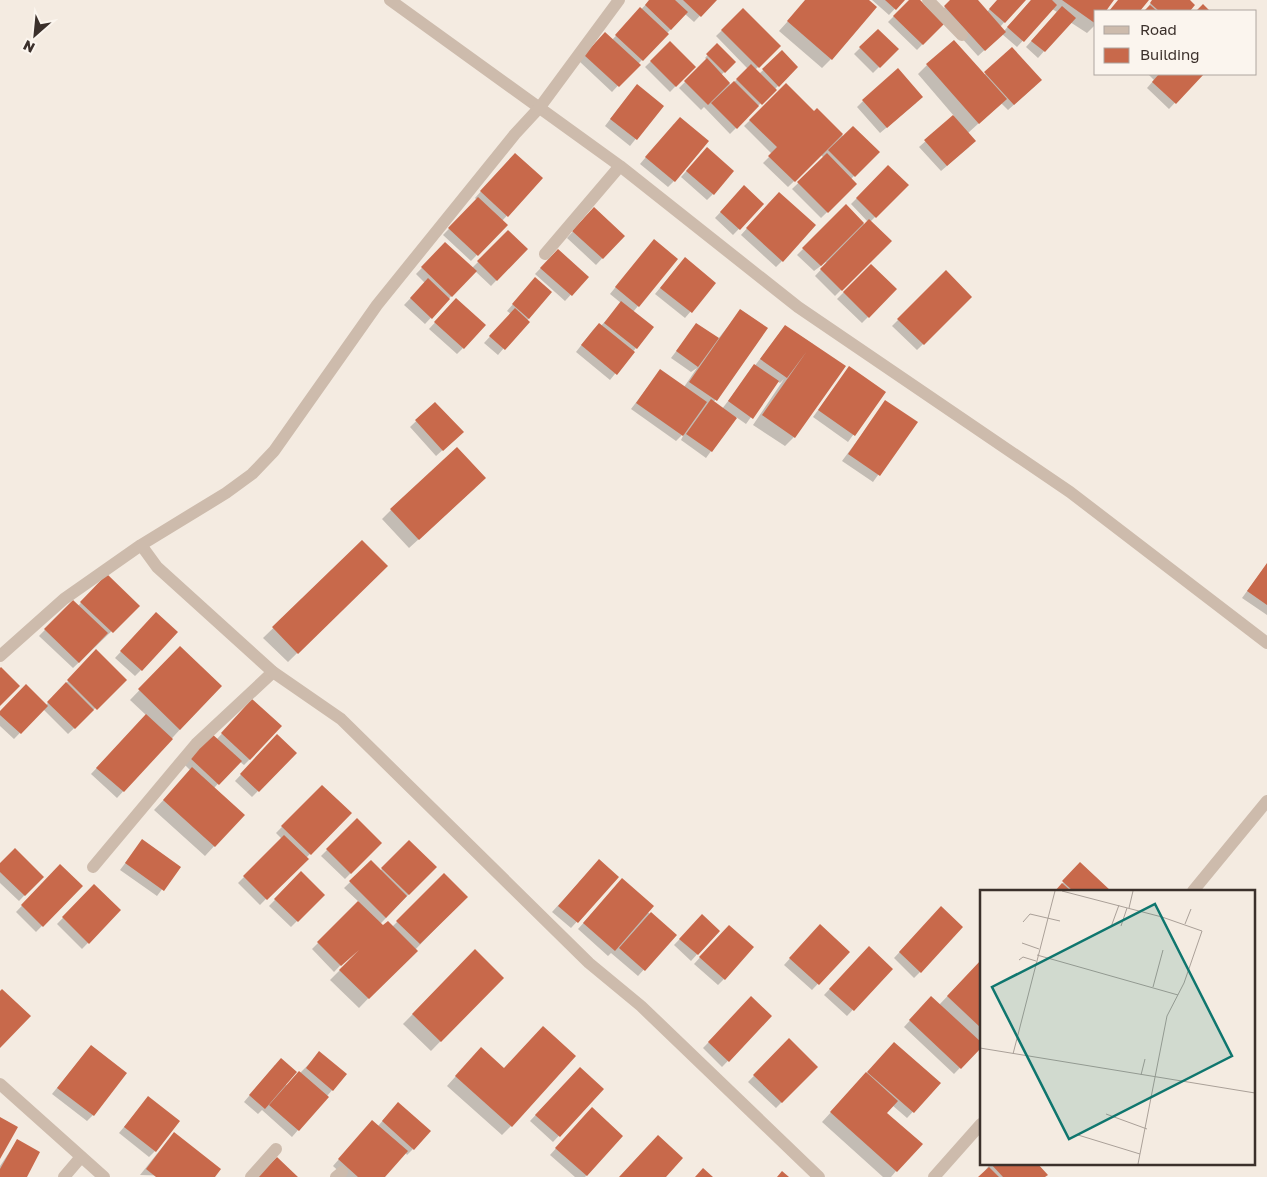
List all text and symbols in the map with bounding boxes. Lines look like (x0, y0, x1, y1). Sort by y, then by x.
north arrow (10, 10, 60, 60)
legend (1094, 10, 1257, 75)
text: Road (1140, 20, 1177, 38)
text: N (20, 37, 37, 57)
text: Building (1140, 45, 1200, 63)
inset map (980, 890, 1254, 1164)

